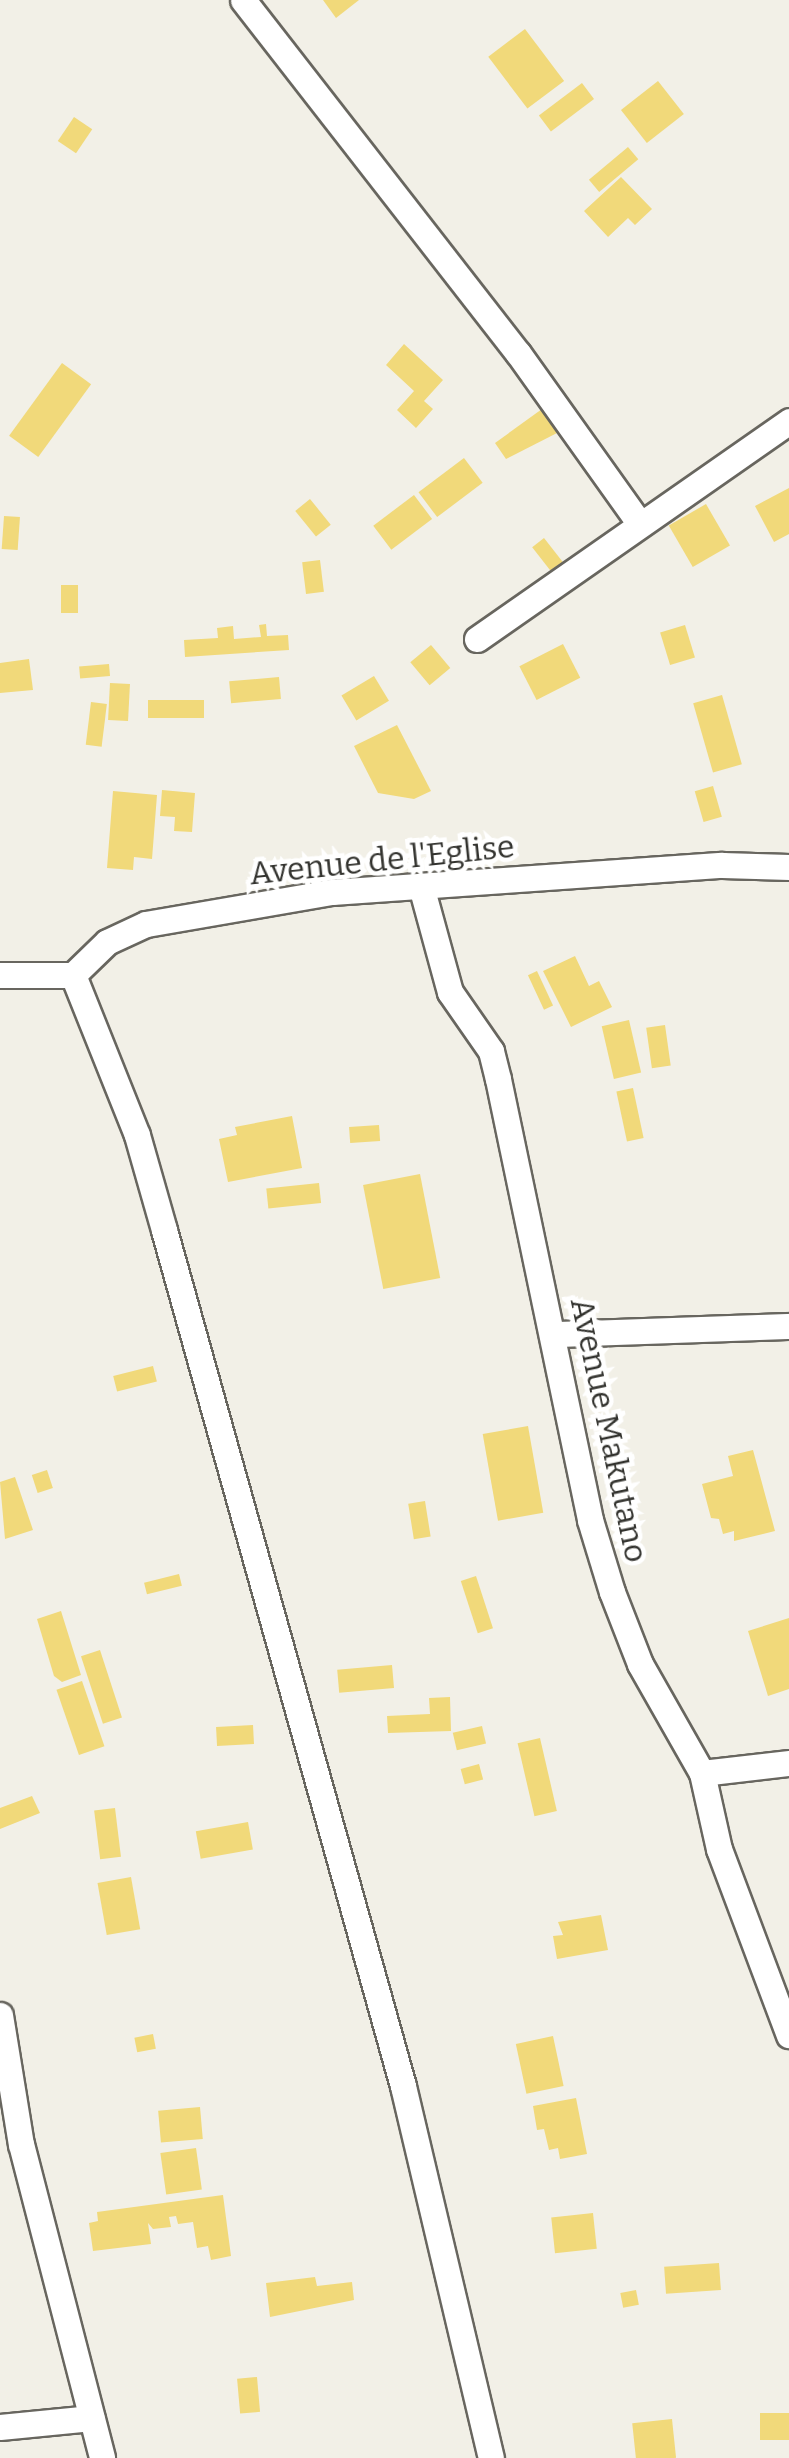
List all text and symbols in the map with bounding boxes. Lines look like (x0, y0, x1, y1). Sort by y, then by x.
street label: Avenue de l'Eglise (248, 827, 516, 893)
street label: Avenue Makutano (562, 1294, 656, 1566)

